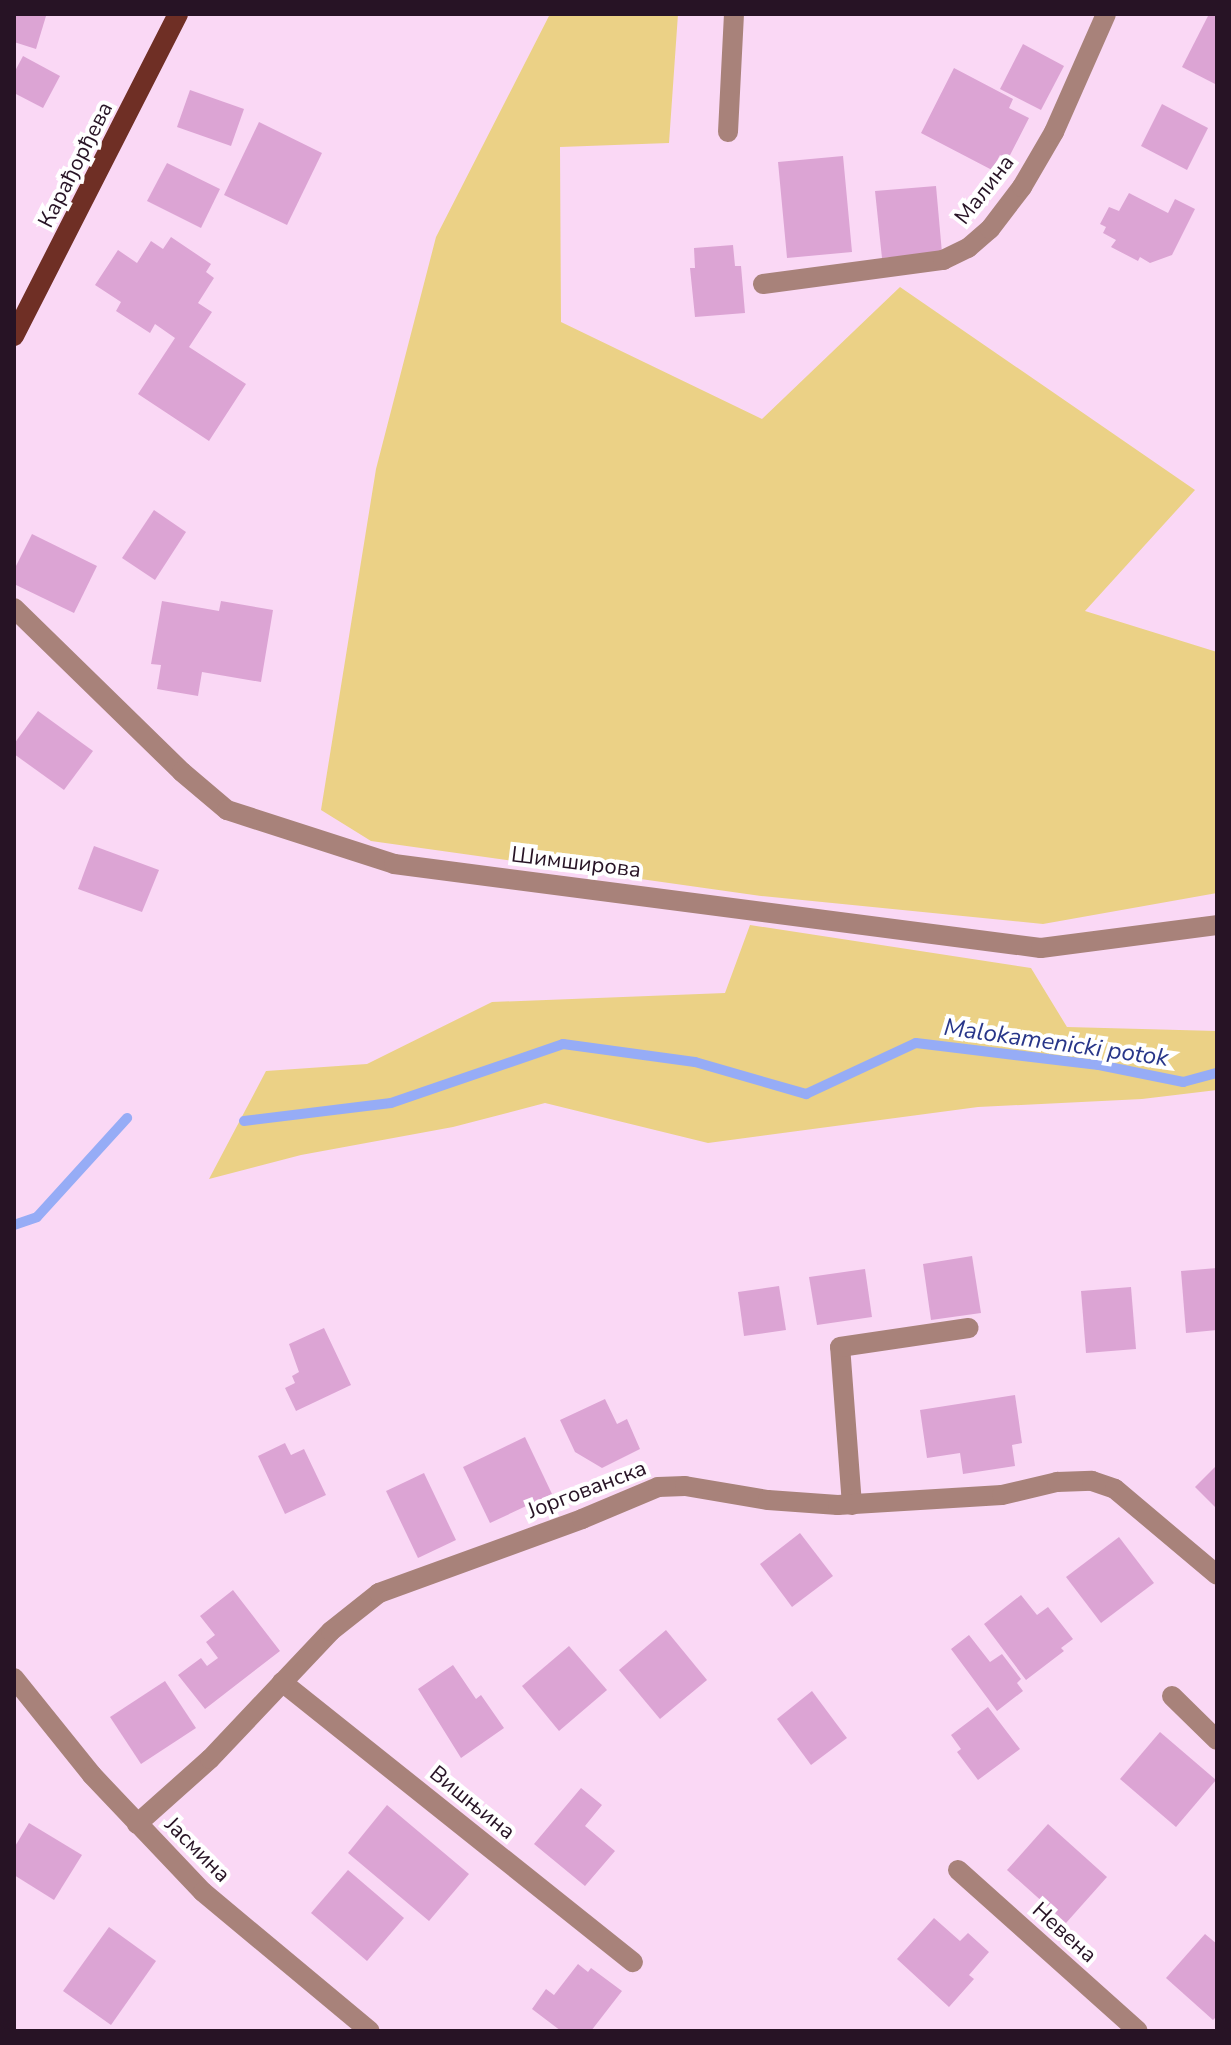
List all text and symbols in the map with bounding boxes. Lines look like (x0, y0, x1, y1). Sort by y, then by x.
street label: Карађорђева (33, 98, 119, 232)
street label: Малина (950, 150, 1020, 230)
street label: Шимширова (510, 842, 642, 884)
water label: Malokamenicki potok (942, 1013, 1170, 1073)
street label: Јоргованска (524, 1455, 650, 1525)
street label: Вишњина (424, 1761, 520, 1845)
street label: Јасмина (159, 1812, 235, 1888)
street label: Невена (1026, 1897, 1102, 1969)

